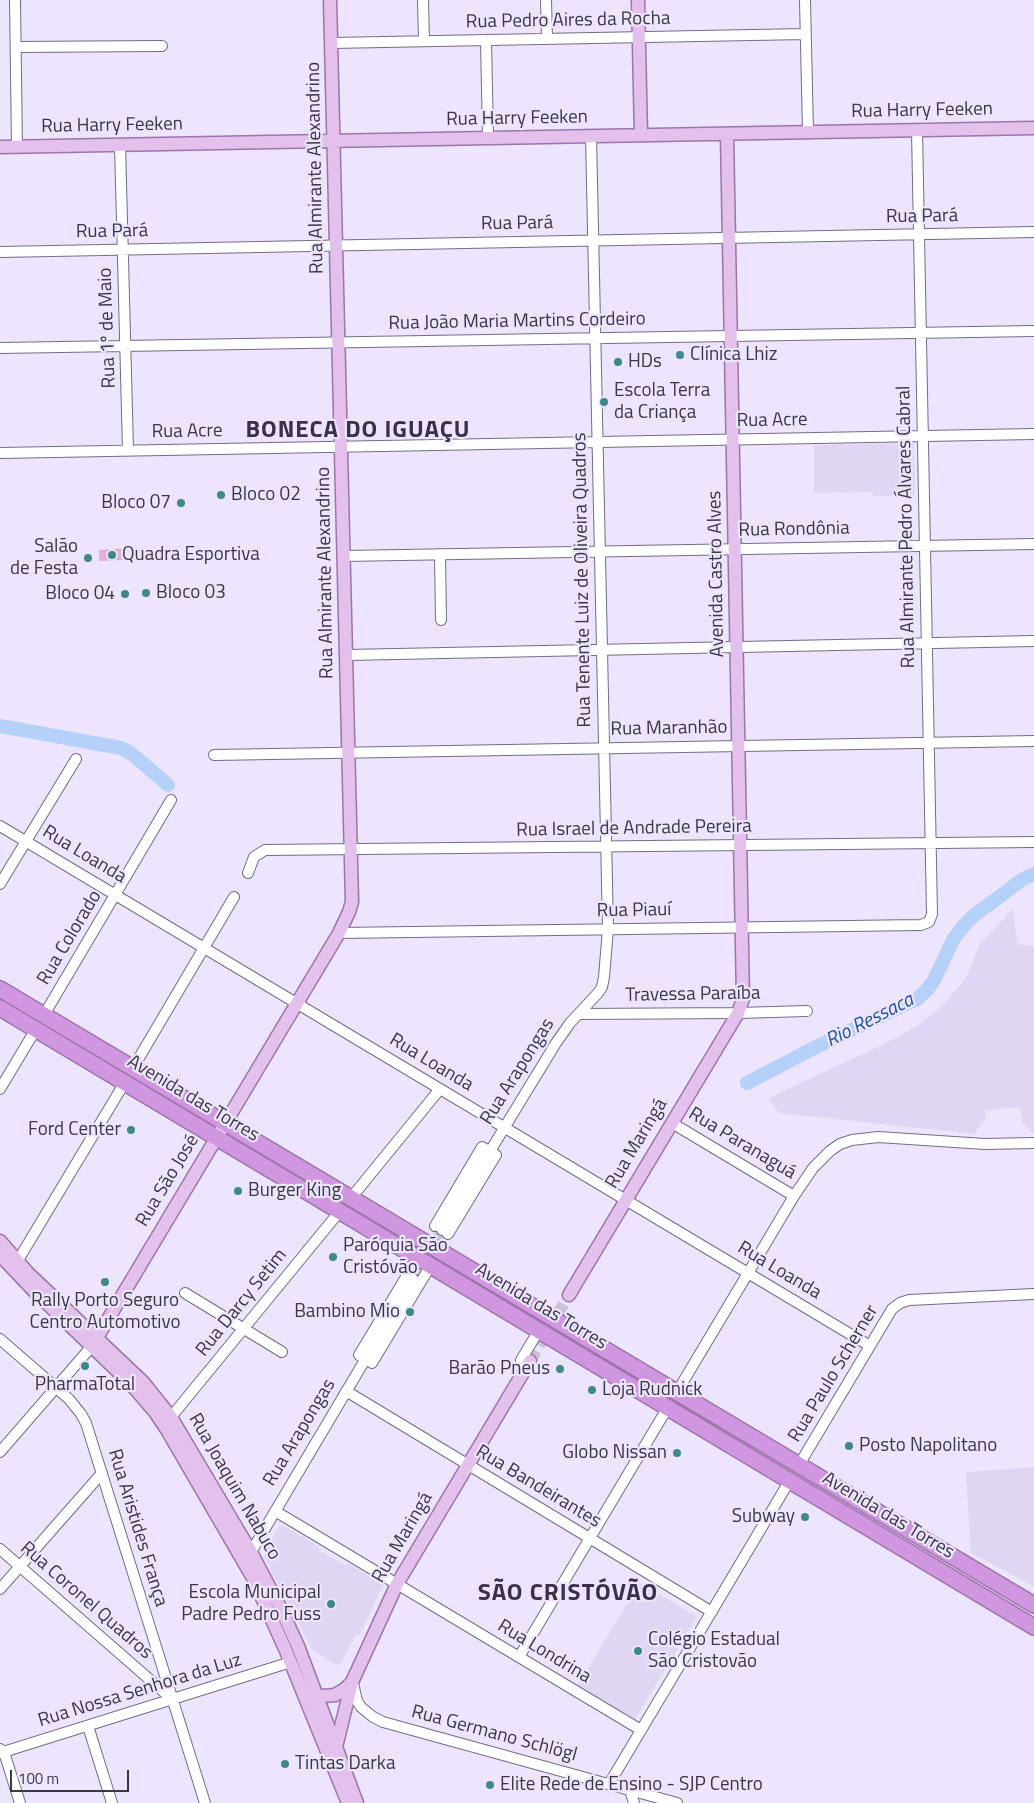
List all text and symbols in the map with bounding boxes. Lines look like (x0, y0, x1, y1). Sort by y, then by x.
street label: Rua Pedro Aires da Rocha (465, 8, 671, 34)
street label: Rua Almirante Alexandrino (303, 62, 329, 274)
street label: Rua Harry Feeken (851, 98, 993, 124)
street label: Rua Harry Feeken (446, 106, 588, 132)
street label: Rua Harry Feeken (41, 113, 183, 139)
street label: Rua Pará (886, 205, 958, 229)
street label: Rua Pará (481, 212, 553, 236)
street label: Rua Pará (76, 220, 148, 244)
street label: Rua 1º de Maio (94, 267, 122, 389)
street label: Rua João Maria Martins Cordeiro (388, 308, 646, 336)
place label: Clínica Lhiz (690, 344, 777, 366)
marker: Clínica Lhiz (674, 349, 686, 361)
place label: HDs (628, 351, 662, 373)
marker: HDs (612, 356, 624, 368)
place label: Escola Terra da Criança (614, 380, 710, 424)
street label: Rua Almirante Pedro Álvares Cabral (893, 385, 921, 669)
marker: Escola Terra da Criança (598, 396, 610, 408)
street label: Rua Acre (736, 409, 808, 433)
district label: BONECA DO IGUAÇU (243, 417, 473, 445)
street label: Rua Acre (151, 420, 223, 444)
street label: Rua Tenente Luiz de Oliveira Quadros (569, 432, 597, 728)
street label: Rua Almirante Alexandrino (313, 467, 339, 679)
place label: Bloco 02 (231, 484, 301, 506)
marker: Bloco 02 (215, 489, 227, 501)
street label: Avenida Castro Alves (704, 490, 730, 658)
place label: Bloco 07 (101, 492, 171, 514)
marker: Bloco 07 (175, 497, 187, 509)
street label: Rua Rondônia (738, 518, 850, 542)
place label: Salão de Festa (10, 536, 78, 580)
place label: Quadra Esportiva (122, 544, 260, 566)
marker: Quadra Esportiva (106, 549, 118, 561)
marker: Salão de Festa (82, 552, 94, 564)
place label: Bloco 03 (156, 582, 226, 604)
place label: Bloco 04 (45, 583, 115, 605)
marker: Bloco 03 (140, 587, 152, 599)
marker: Bloco 04 (119, 588, 131, 600)
street label: Rua Maranhão (610, 717, 728, 741)
street label: Rua Israel de Andrade Pereira (516, 816, 752, 842)
street label: Rua Loanda (38, 821, 130, 889)
street label: Rua Colorado (33, 887, 107, 989)
street label: Rua Piauí (596, 899, 672, 923)
street label: Travessa Paraíba (625, 982, 761, 1008)
water label: Rio Ressaca (822, 989, 918, 1053)
street label: Rua Arapongas (476, 1015, 560, 1129)
street label: Rua Loanda (385, 1029, 477, 1097)
street label: Avenida das Torres (123, 1051, 263, 1147)
street label: Rua Maringá (601, 1095, 673, 1193)
street label: Rua Paranaguá (684, 1103, 800, 1185)
place label: Ford Center (28, 1119, 121, 1141)
marker: Ford Center (125, 1124, 137, 1136)
street label: Rua São José (132, 1131, 204, 1231)
place label: Burger King (248, 1180, 341, 1202)
marker: Burger King (232, 1185, 244, 1197)
place label: Paróquia São Cristóvão (343, 1235, 448, 1279)
street label: Rua Loanda (733, 1237, 825, 1305)
street label: Rua Darcy Setim (192, 1245, 292, 1361)
marker: Paróquia São Cristóvão (327, 1251, 339, 1263)
street label: Avenida das Torres (471, 1259, 611, 1355)
marker: Rally Porto Seguro Centro Automotivo (99, 1276, 111, 1288)
place label: Rally Porto Seguro Centro Automotivo (30, 1290, 180, 1334)
place label: Bambino Mio (294, 1301, 400, 1323)
street label: Rua Paulo Scherner (784, 1301, 884, 1447)
marker: Bambino Mio (404, 1306, 416, 1318)
place label: Barão Pneus (448, 1358, 550, 1380)
marker: PharmaTotal (79, 1360, 91, 1372)
marker: Barão Pneus (554, 1363, 566, 1375)
place label: PharmaTotal (35, 1374, 135, 1396)
street label: Rua Arapongas (259, 1375, 341, 1491)
place label: Loja Rudnick (602, 1379, 702, 1401)
marker: Loja Rudnick (586, 1384, 598, 1396)
street label: Rua Joaquim Nabuco (183, 1410, 285, 1564)
place label: Posto Napolitano (859, 1435, 997, 1457)
marker: Posto Napolitano (843, 1440, 855, 1452)
street label: Rua Bandeirantes (471, 1441, 605, 1533)
place label: Globo Nissan (562, 1442, 667, 1464)
street label: Rua Aristides França (102, 1446, 172, 1610)
marker: Globo Nissan (671, 1447, 683, 1459)
street label: Avenida das Torres (818, 1468, 958, 1564)
street label: Rua Maringá (368, 1489, 438, 1587)
place label: Subway (732, 1506, 795, 1528)
marker: Subway (799, 1511, 811, 1523)
street label: Rua Coronel Quadros (15, 1537, 157, 1665)
district label: SÃO CRISTÓVÃO (476, 1580, 660, 1608)
place label: Escola Municipal Padre Pedro Fuss (181, 1582, 321, 1626)
marker: Escola Municipal Padre Pedro Fuss (325, 1598, 337, 1610)
street label: Rua Londrina (493, 1615, 595, 1689)
place label: Colégio Estadual São Cristovão (648, 1629, 780, 1673)
marker: Colégio Estadual São Cristovão (632, 1645, 644, 1657)
street label: Rua Nossa Senhora da Luz (35, 1649, 245, 1733)
street label: Rua Germano Schlögl (409, 1701, 579, 1767)
place label: Tintas Darka (295, 1753, 395, 1775)
marker: Tintas Darka (279, 1758, 291, 1770)
scale bar (12, 1760, 131, 1792)
text: 100 m (18, 1767, 59, 1790)
place label: Elite Rede de Ensino - SJP Centro (500, 1774, 763, 1796)
marker: Elite Rede de Ensino - SJP Centro (484, 1779, 496, 1791)

